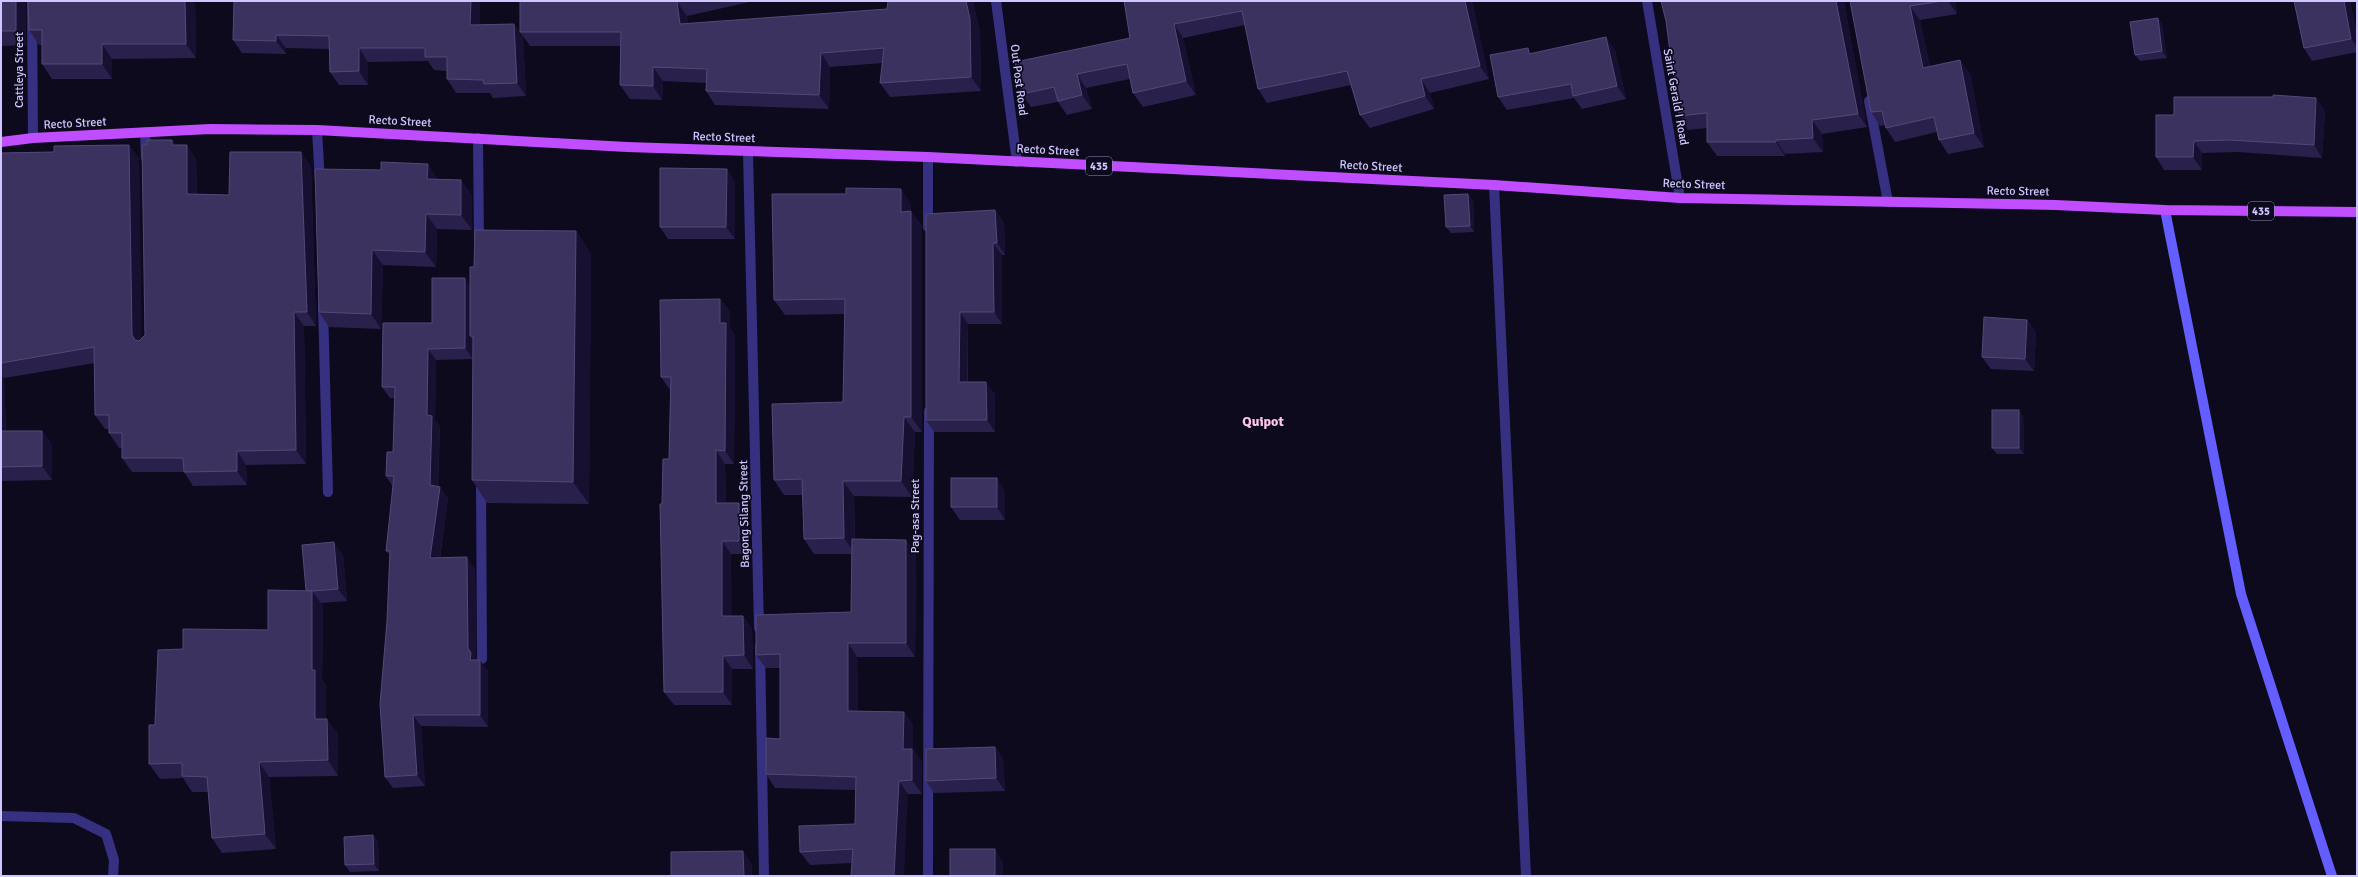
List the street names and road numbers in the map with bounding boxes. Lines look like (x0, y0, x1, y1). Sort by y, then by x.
street label: Cattleya Street (12, 32, 27, 108)
street label: Out Post Road (1007, 44, 1030, 117)
street label: Saint Gerald I Road (1660, 48, 1691, 147)
street label: Recto Street (368, 112, 432, 131)
street label: Recto Street (43, 114, 107, 133)
street label: Recto Street (692, 129, 756, 146)
street label: Recto Street (1016, 141, 1080, 160)
road number: 435 (1086, 157, 1112, 175)
street label: Recto Street (1339, 157, 1403, 176)
street label: Recto Street (1662, 176, 1726, 193)
street label: Recto Street (1986, 183, 2050, 200)
road number: 435 (2248, 202, 2274, 220)
street label: Bagong Silang Street (736, 460, 753, 568)
street label: Pag-asa Street (908, 479, 923, 553)

